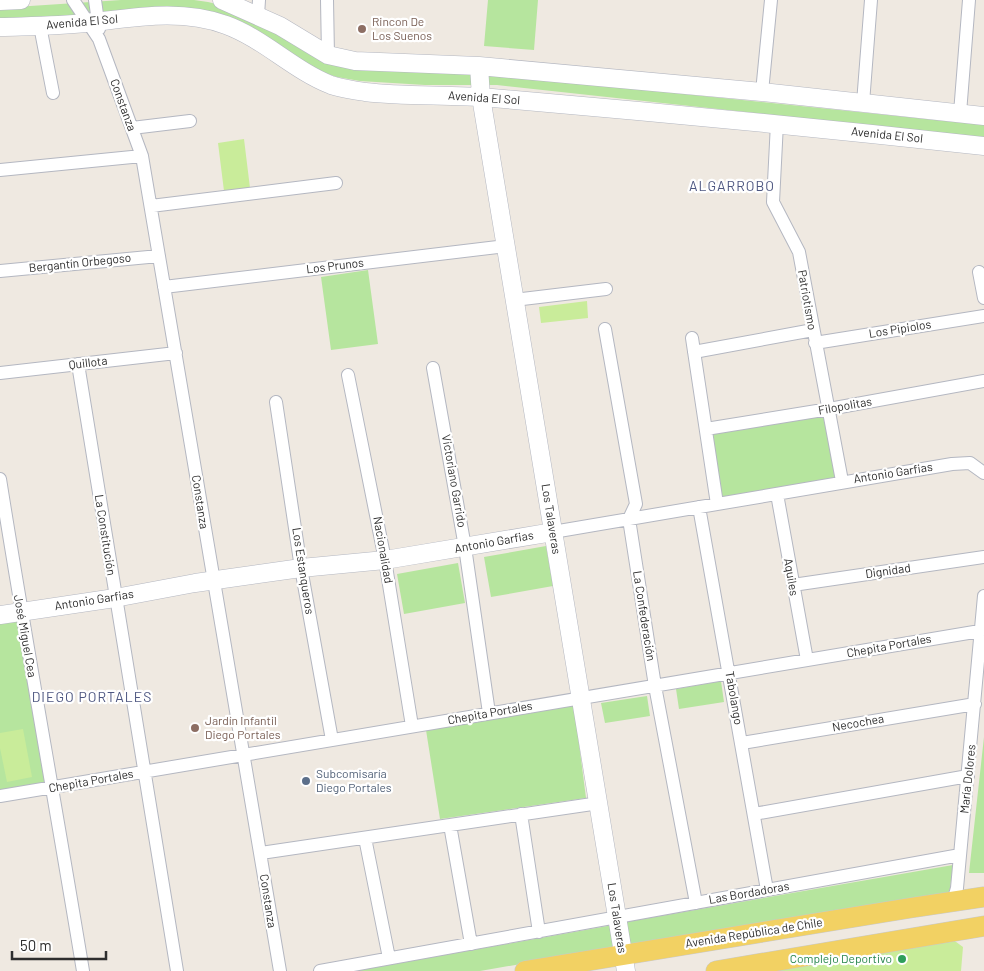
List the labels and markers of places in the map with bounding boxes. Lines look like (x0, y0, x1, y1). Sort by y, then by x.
place label: Rincon De Los Suenos (372, 14, 432, 42)
marker: Rincon De Los Suenos (356, 23, 368, 35)
place label: Jardín Infantil Diego Portales (205, 713, 281, 741)
marker: Jardín Infantil Diego Portales (189, 722, 201, 734)
place label: Subcomisaría Diego Portales (316, 766, 392, 794)
marker: Subcomisaría Diego Portales (300, 775, 312, 787)
place label: Complejo Deportivo (790, 951, 892, 965)
marker: Complejo Deportivo (896, 953, 908, 965)

